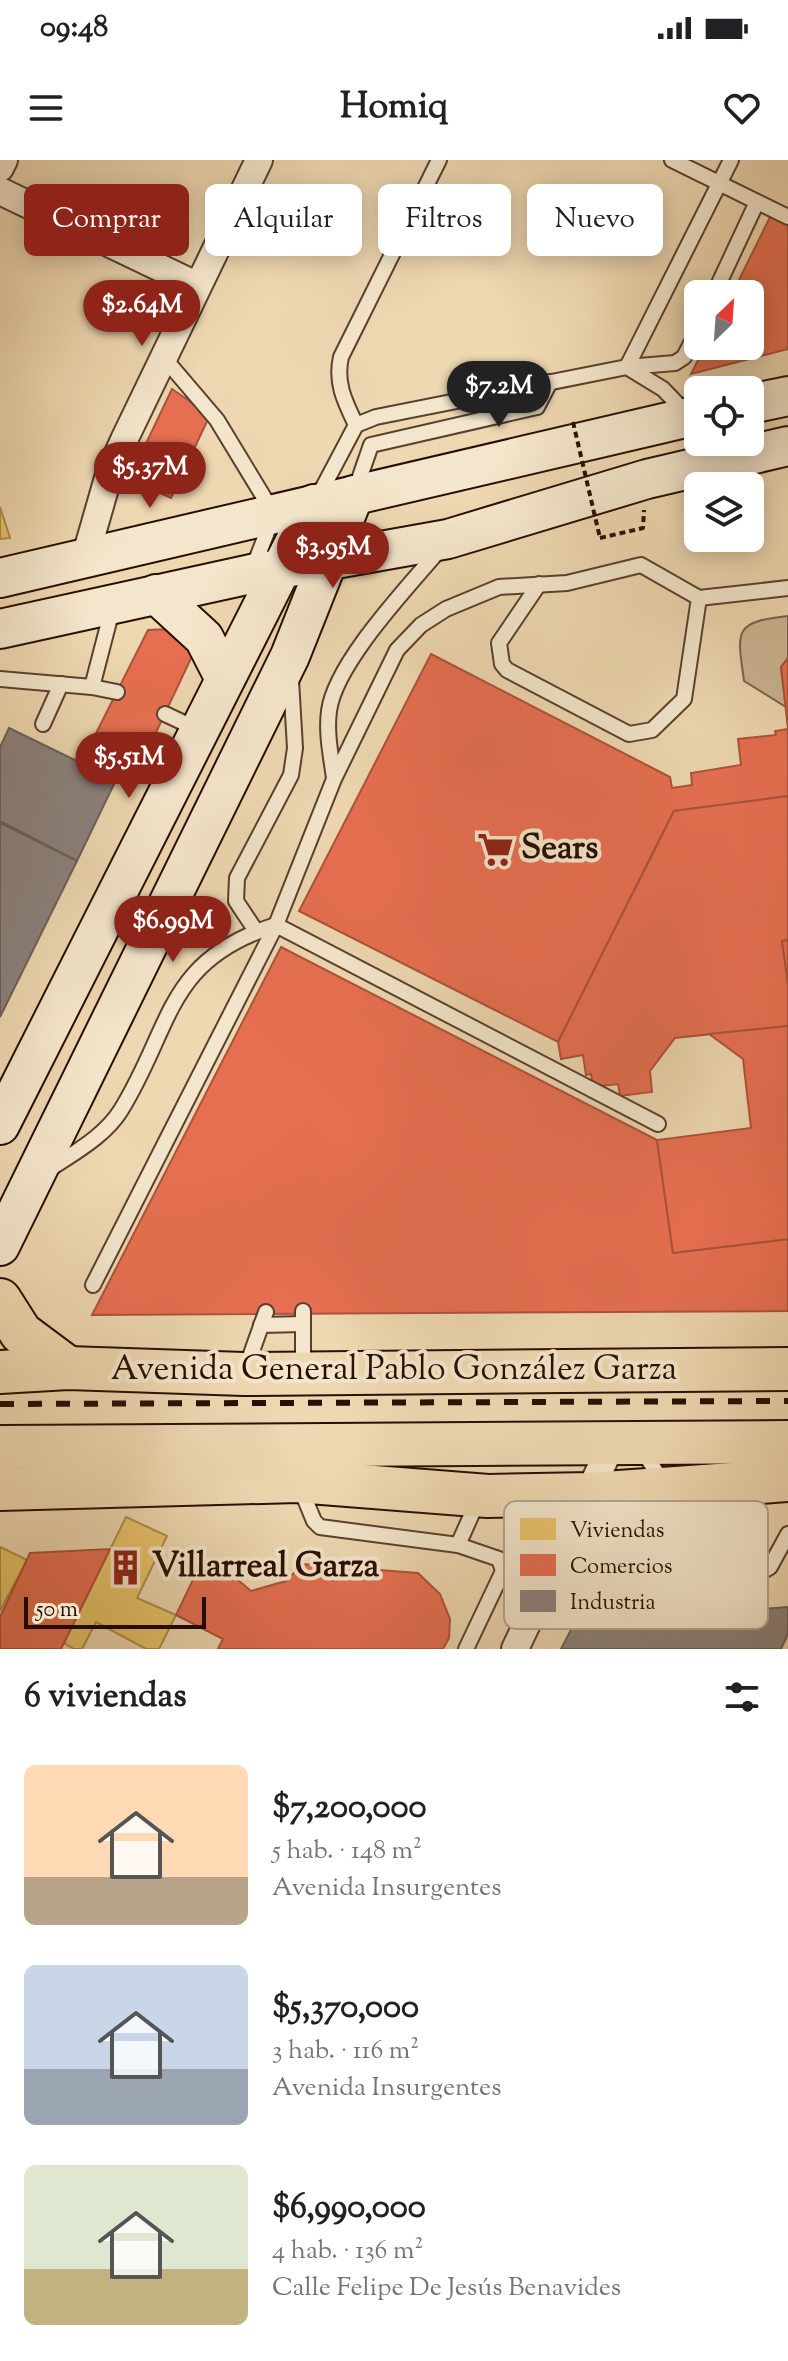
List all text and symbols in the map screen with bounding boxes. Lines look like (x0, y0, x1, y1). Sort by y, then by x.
text: 09:48 (40, 7, 108, 50)
text: Homiq (340, 82, 448, 134)
icon: menu (24, 86, 68, 130)
icon: heart (720, 86, 764, 130)
chip: Comprar (24, 184, 189, 256)
chip: Alquilar (205, 184, 362, 256)
chip: Filtros (378, 184, 511, 256)
chip: Nuevo (527, 184, 663, 256)
pin: $2.64M (77, 280, 207, 348)
north arrow (684, 280, 764, 360)
map controls (684, 280, 764, 552)
text: $2.64M (101, 287, 183, 324)
pin: $7.2M (443, 361, 555, 429)
text: $7.2M (465, 368, 533, 405)
button: locate (684, 376, 764, 456)
pin: $5.37M (85, 442, 215, 510)
text: $5.37M (112, 449, 188, 486)
button: layers (684, 472, 764, 552)
pin: $3.95M (268, 522, 398, 590)
text: $3.95M (295, 529, 371, 566)
pin: $5.51M (64, 732, 194, 800)
text: $5.51M (94, 739, 164, 776)
place label: Sears (521, 825, 598, 874)
supermarket icon: Sears (476, 830, 514, 868)
pin: $6.99M (108, 896, 238, 964)
text: $6.99M (132, 903, 214, 940)
street label: Avenida General Pablo González Garza (111, 1346, 677, 1395)
legend (504, 1501, 768, 1629)
text: Viviendas (570, 1516, 665, 1548)
place label: Villarreal Garza (152, 1543, 380, 1592)
building icon: Villarreal Garza (107, 1548, 145, 1586)
text: Comercios (570, 1552, 672, 1584)
text: Industria (570, 1588, 656, 1620)
scale bar (24, 1593, 206, 1629)
text: 50 m (36, 1595, 78, 1627)
text: 6 viviendas (24, 1673, 187, 1722)
icon: filters (720, 1675, 764, 1719)
text: $7,200,000 (272, 1784, 427, 1833)
icon: home (88, 1797, 184, 1893)
text: 5 hab. · 148 m² (272, 1833, 422, 1870)
text: Avenida Insurgentes (272, 1870, 501, 1907)
text: $5,370,000 (272, 1984, 419, 2033)
icon: home (88, 1997, 184, 2093)
text: 3 hab. · 116 m² (272, 2033, 419, 2070)
text: Avenida Insurgentes (272, 2070, 501, 2107)
text: $6,990,000 (272, 2184, 426, 2233)
icon: home (88, 2197, 184, 2293)
text: 4 hab. · 136 m² (272, 2233, 423, 2270)
text: Calle Felipe De Jesús Benavides (272, 2270, 621, 2307)

